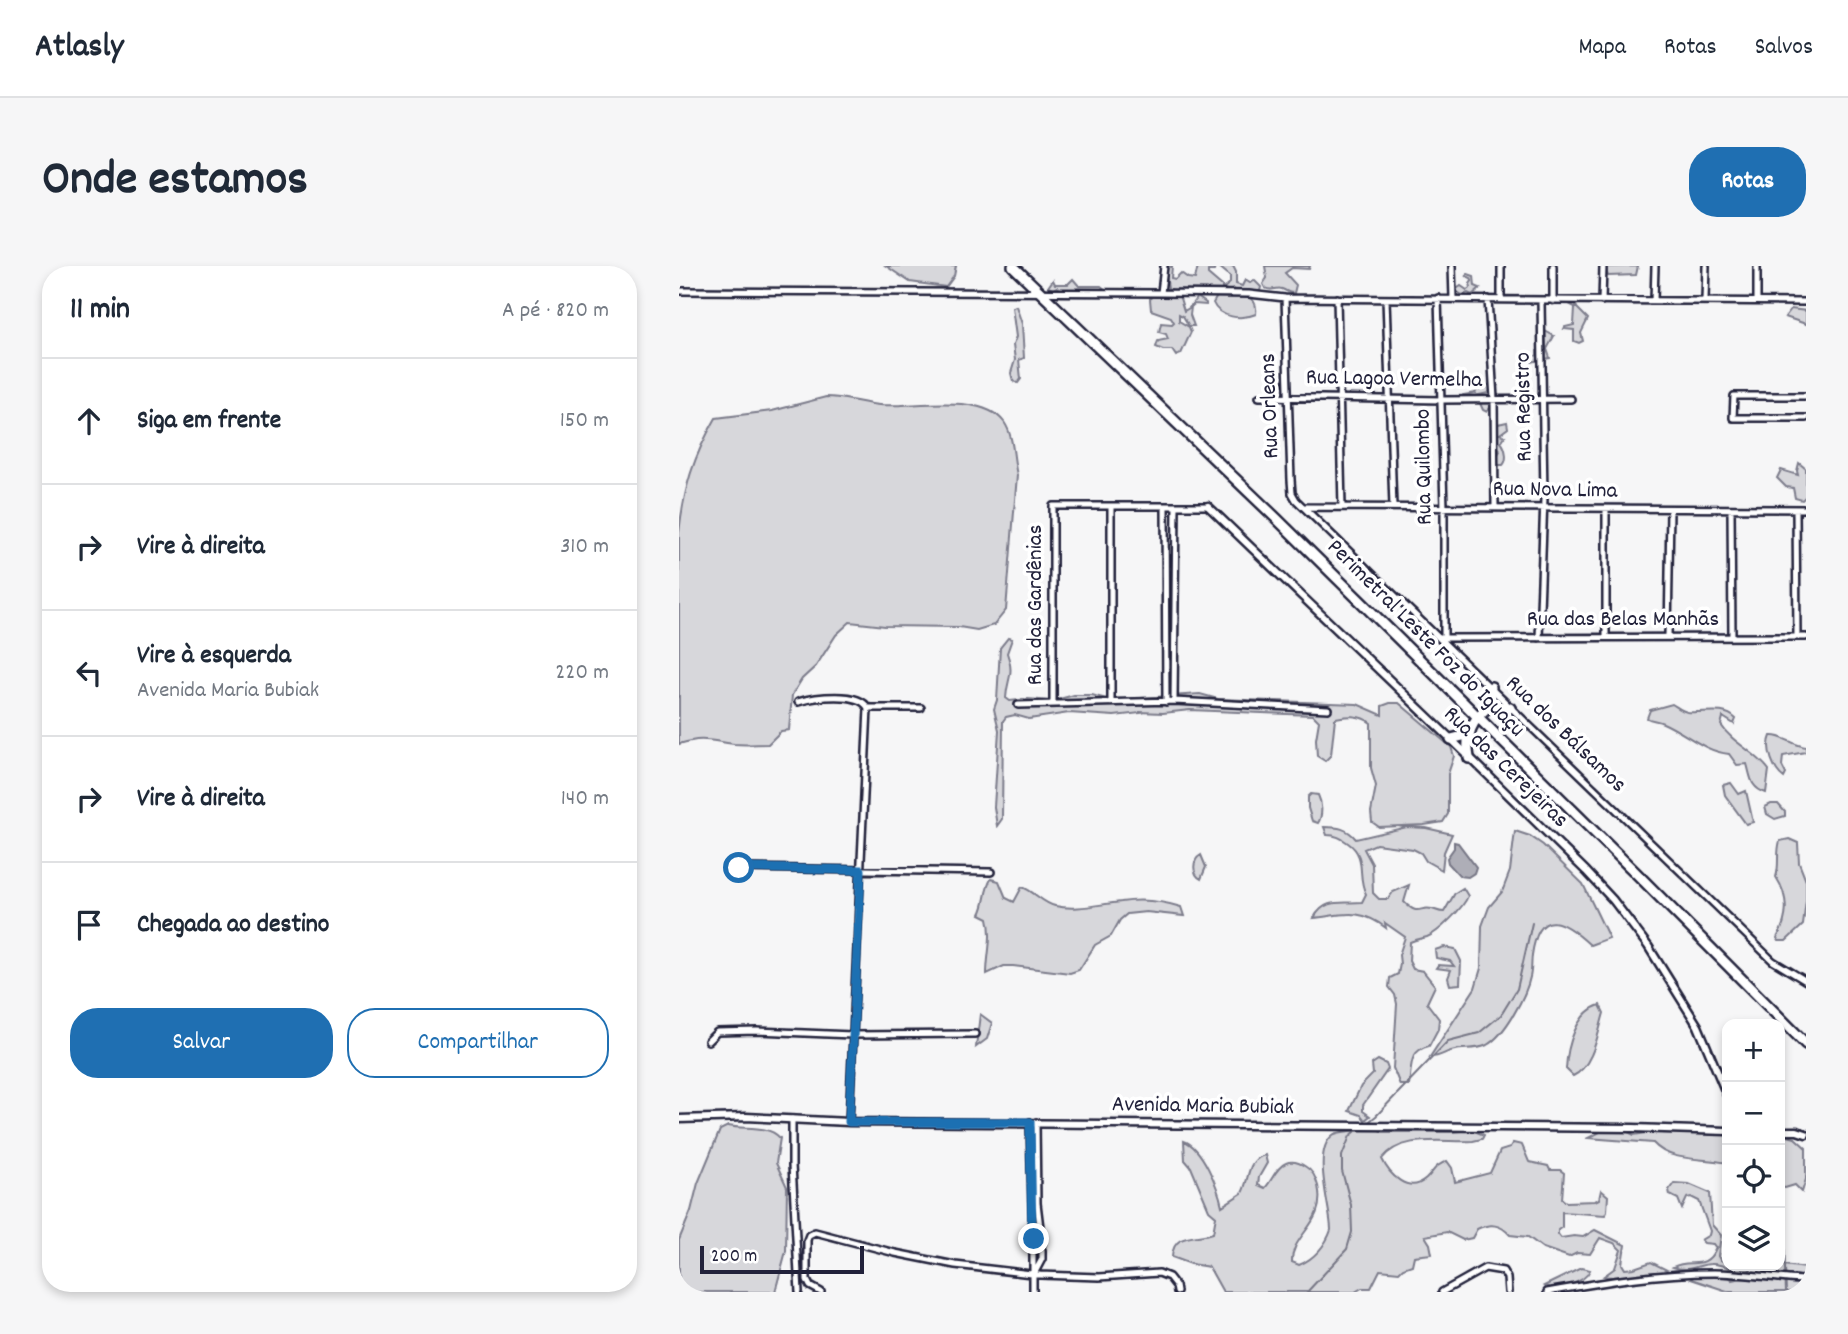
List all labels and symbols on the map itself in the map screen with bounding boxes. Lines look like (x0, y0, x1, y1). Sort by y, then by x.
street label: Rua Registro (1508, 352, 1542, 462)
street label: Rua Orleans (1253, 353, 1289, 459)
street label: Rua Lagoa Vermelha (1306, 362, 1484, 398)
street label: Rua Quilombo (1407, 409, 1443, 525)
street label: Rua Nova Lima (1492, 473, 1619, 509)
street label: Rua das Gardênias (1020, 525, 1053, 685)
street label: Perimetral Leste Foz do Iguaçu (1318, 532, 1532, 746)
street label: Rua das Belas Manhãs (1527, 604, 1719, 637)
street label: Rua dos Bálsamos (1497, 669, 1633, 801)
street label: Rua das Cerejeiras (1435, 699, 1575, 837)
route start (723, 852, 754, 883)
street label: Avenida Maria Bubiak (1112, 1089, 1294, 1125)
route end (1018, 1223, 1049, 1254)
scale bar (700, 1243, 865, 1275)

